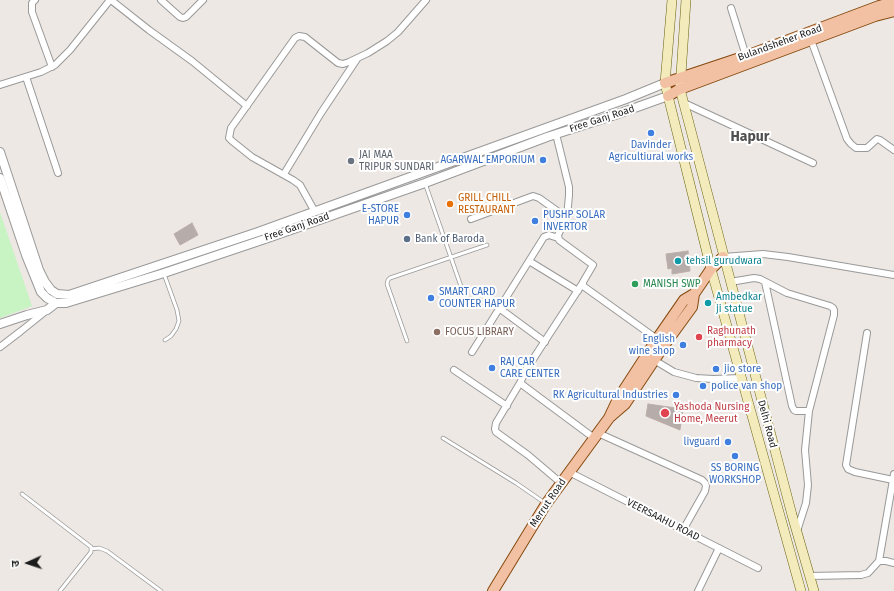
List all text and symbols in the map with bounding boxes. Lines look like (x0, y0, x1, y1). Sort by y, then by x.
street label: Bulandsheher Road (736, 22, 824, 64)
street label: Free Ganj Road (568, 103, 636, 135)
marker: Davinder Agricultiural works (646, 128, 656, 138)
district label: Hapur (731, 129, 769, 145)
place label: Davinder Agricultiural works (609, 139, 693, 162)
place label: JAI MAA TRIPUR SUNDARI (359, 149, 434, 172)
place label: AGARWAL EMPORIUM (440, 154, 535, 166)
marker: AGARWAL EMPORIUM (538, 155, 548, 165)
marker: JAI MAA TRIPUR SUNDARI (346, 156, 356, 166)
place label: GRILL CHILL RESTAURANT (458, 192, 515, 216)
marker: GRILL CHILL RESTAURANT (445, 199, 455, 209)
place label: E-STORE HAPUR (362, 203, 399, 226)
place label: PUSHP SOLAR INVERTOR (543, 209, 605, 232)
street label: Free Ganj Road (263, 210, 331, 244)
marker: E-STORE HAPUR (402, 210, 412, 220)
marker: PUSHP SOLAR INVERTOR (530, 216, 540, 226)
place label: Bank of Baroda (415, 233, 484, 245)
marker: Bank of Baroda (402, 234, 412, 244)
place label: tehsil gurudwara (686, 255, 762, 267)
marker: tehsil gurudwara (673, 256, 683, 266)
place label: MANISH SWP (643, 278, 701, 290)
marker: MANISH SWP (630, 279, 640, 289)
place label: SMART CARD COUNTER HAPUR (439, 286, 515, 310)
place label: Ambedkar ji statue (716, 291, 762, 314)
marker: SMART CARD COUNTER HAPUR (426, 293, 436, 303)
marker: Ambedkar ji statue (703, 298, 713, 308)
place label: Raghunath pharmacy (707, 325, 756, 348)
place label: FOCUS LIBRARY (445, 326, 514, 338)
marker: FOCUS LIBRARY (432, 327, 442, 337)
marker: Raghunath pharmacy (694, 332, 704, 342)
place label: English wine shop (629, 333, 675, 356)
marker: English wine shop (678, 340, 688, 350)
place label: RAJ CAR CARE CENTER (500, 356, 560, 380)
marker: RAJ CAR CARE CENTER (487, 363, 497, 373)
place label: jio store (724, 363, 761, 375)
marker: jio store (711, 364, 721, 374)
place label: police van shop (711, 380, 782, 392)
marker: police van shop (698, 381, 708, 391)
place label: RK Agricultural Industries (553, 389, 668, 401)
marker: RK Agricultural Industries (671, 390, 681, 400)
street label: Delhi Road (755, 399, 779, 449)
place label: Yashoda Nursing Home, Meerut (674, 401, 749, 424)
marker: Yashoda Nursing Home, Meerut (659, 407, 671, 419)
place label: livguard (683, 436, 720, 448)
marker: livguard (723, 437, 733, 447)
marker: SS BORING WORKSHOP (730, 451, 740, 461)
place label: SS BORING WORKSHOP (709, 462, 761, 486)
street label: Merrut Road (527, 476, 569, 530)
street label: VEERSAAHU ROAD (625, 496, 701, 544)
north arrow (8, 543, 48, 583)
text: उ (9, 560, 22, 567)

